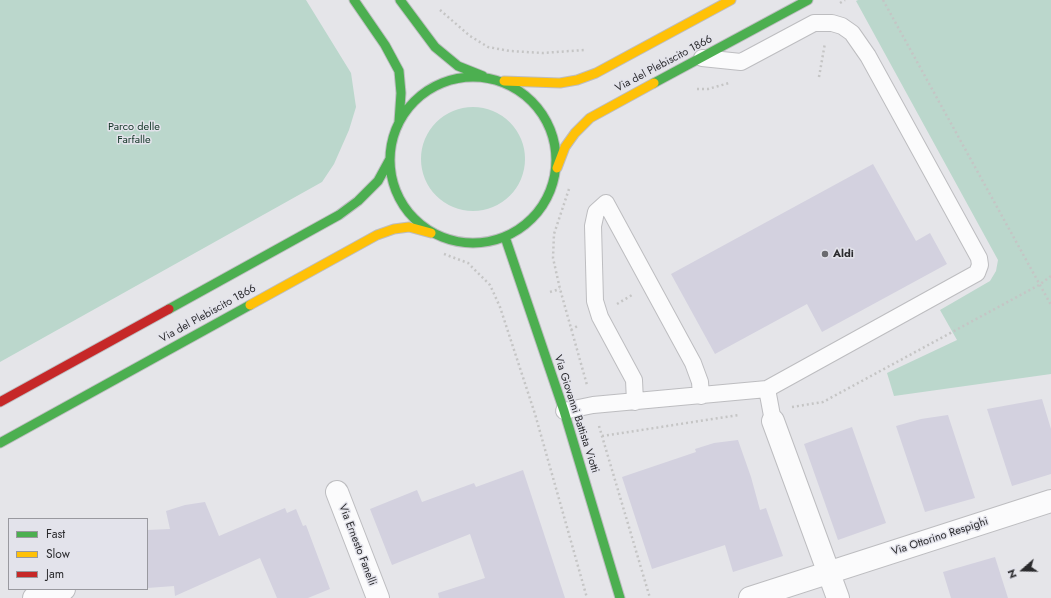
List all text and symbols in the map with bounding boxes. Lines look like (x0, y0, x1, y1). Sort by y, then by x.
street label: Via del Plebiscito 1866 (613, 33, 715, 95)
park label: Parco delle Farfalle (108, 120, 160, 146)
place label: Aldi (833, 247, 854, 261)
marker: Aldi (820, 249, 830, 259)
street label: Via del Plebiscito 1866 (158, 282, 258, 346)
street label: Via Giovanni Battista Viotti (551, 353, 601, 475)
street label: Via Ernesto Fanelli (335, 502, 379, 588)
street label: Via Ottorino Respighi (890, 515, 990, 559)
legend (8, 518, 148, 590)
text: Fast (46, 525, 65, 543)
text: Slow (46, 545, 70, 563)
north arrow (1003, 550, 1043, 590)
text: Jam (46, 565, 64, 583)
text: N (1003, 567, 1021, 581)

